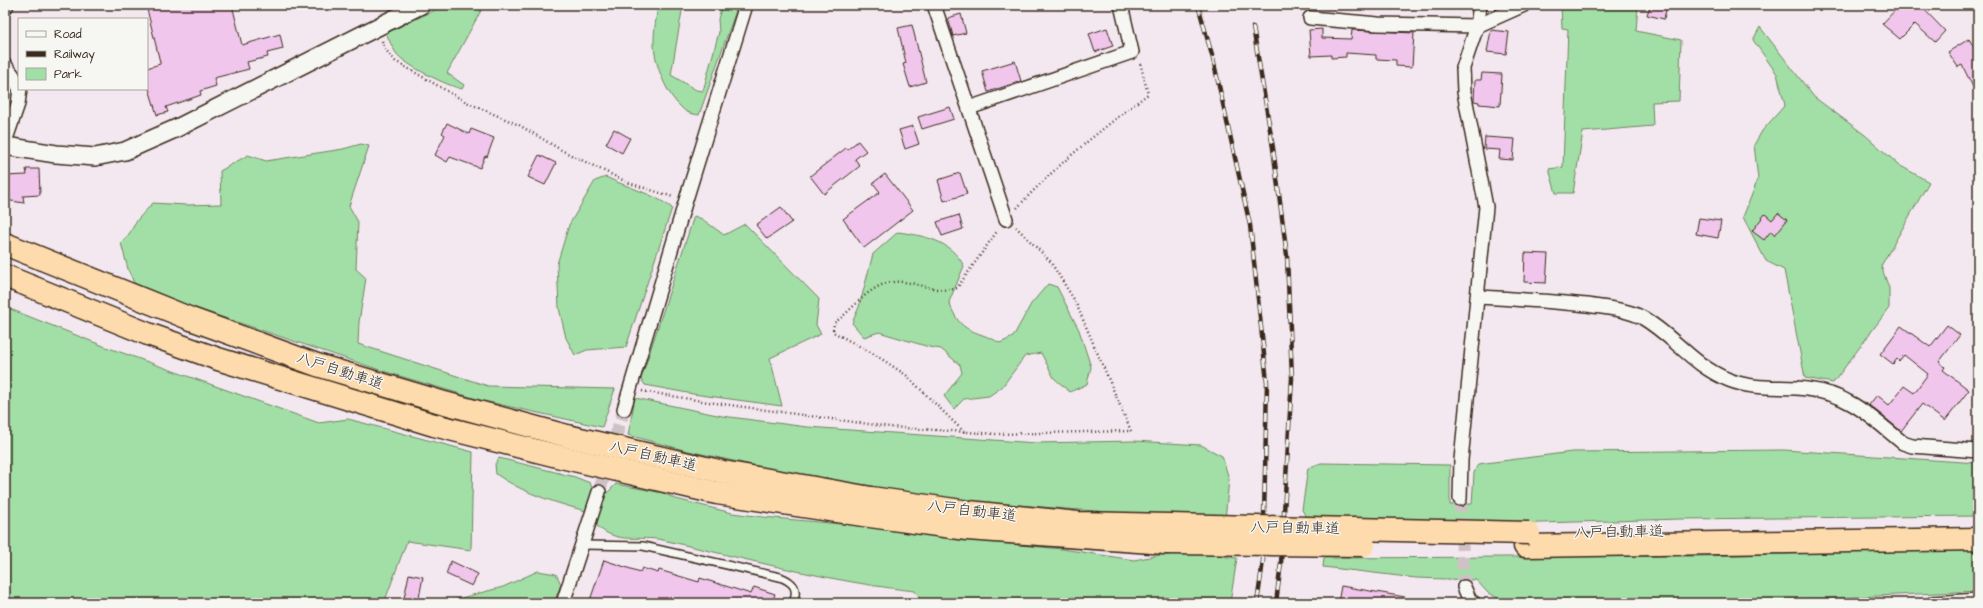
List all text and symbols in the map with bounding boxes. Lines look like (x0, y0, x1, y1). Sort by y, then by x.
legend (18, 18, 148, 90)
text: Road (54, 26, 82, 43)
text: Railway (54, 46, 95, 64)
text: Park (54, 66, 82, 83)
street label: 八戸自動車道 (294, 347, 386, 395)
street label: 八戸自動車道 (607, 436, 699, 476)
street label: 八戸自動車道 (926, 495, 1018, 527)
street label: 八戸自動車道 (1250, 517, 1340, 539)
street label: 八戸自動車道 (1574, 521, 1664, 543)

